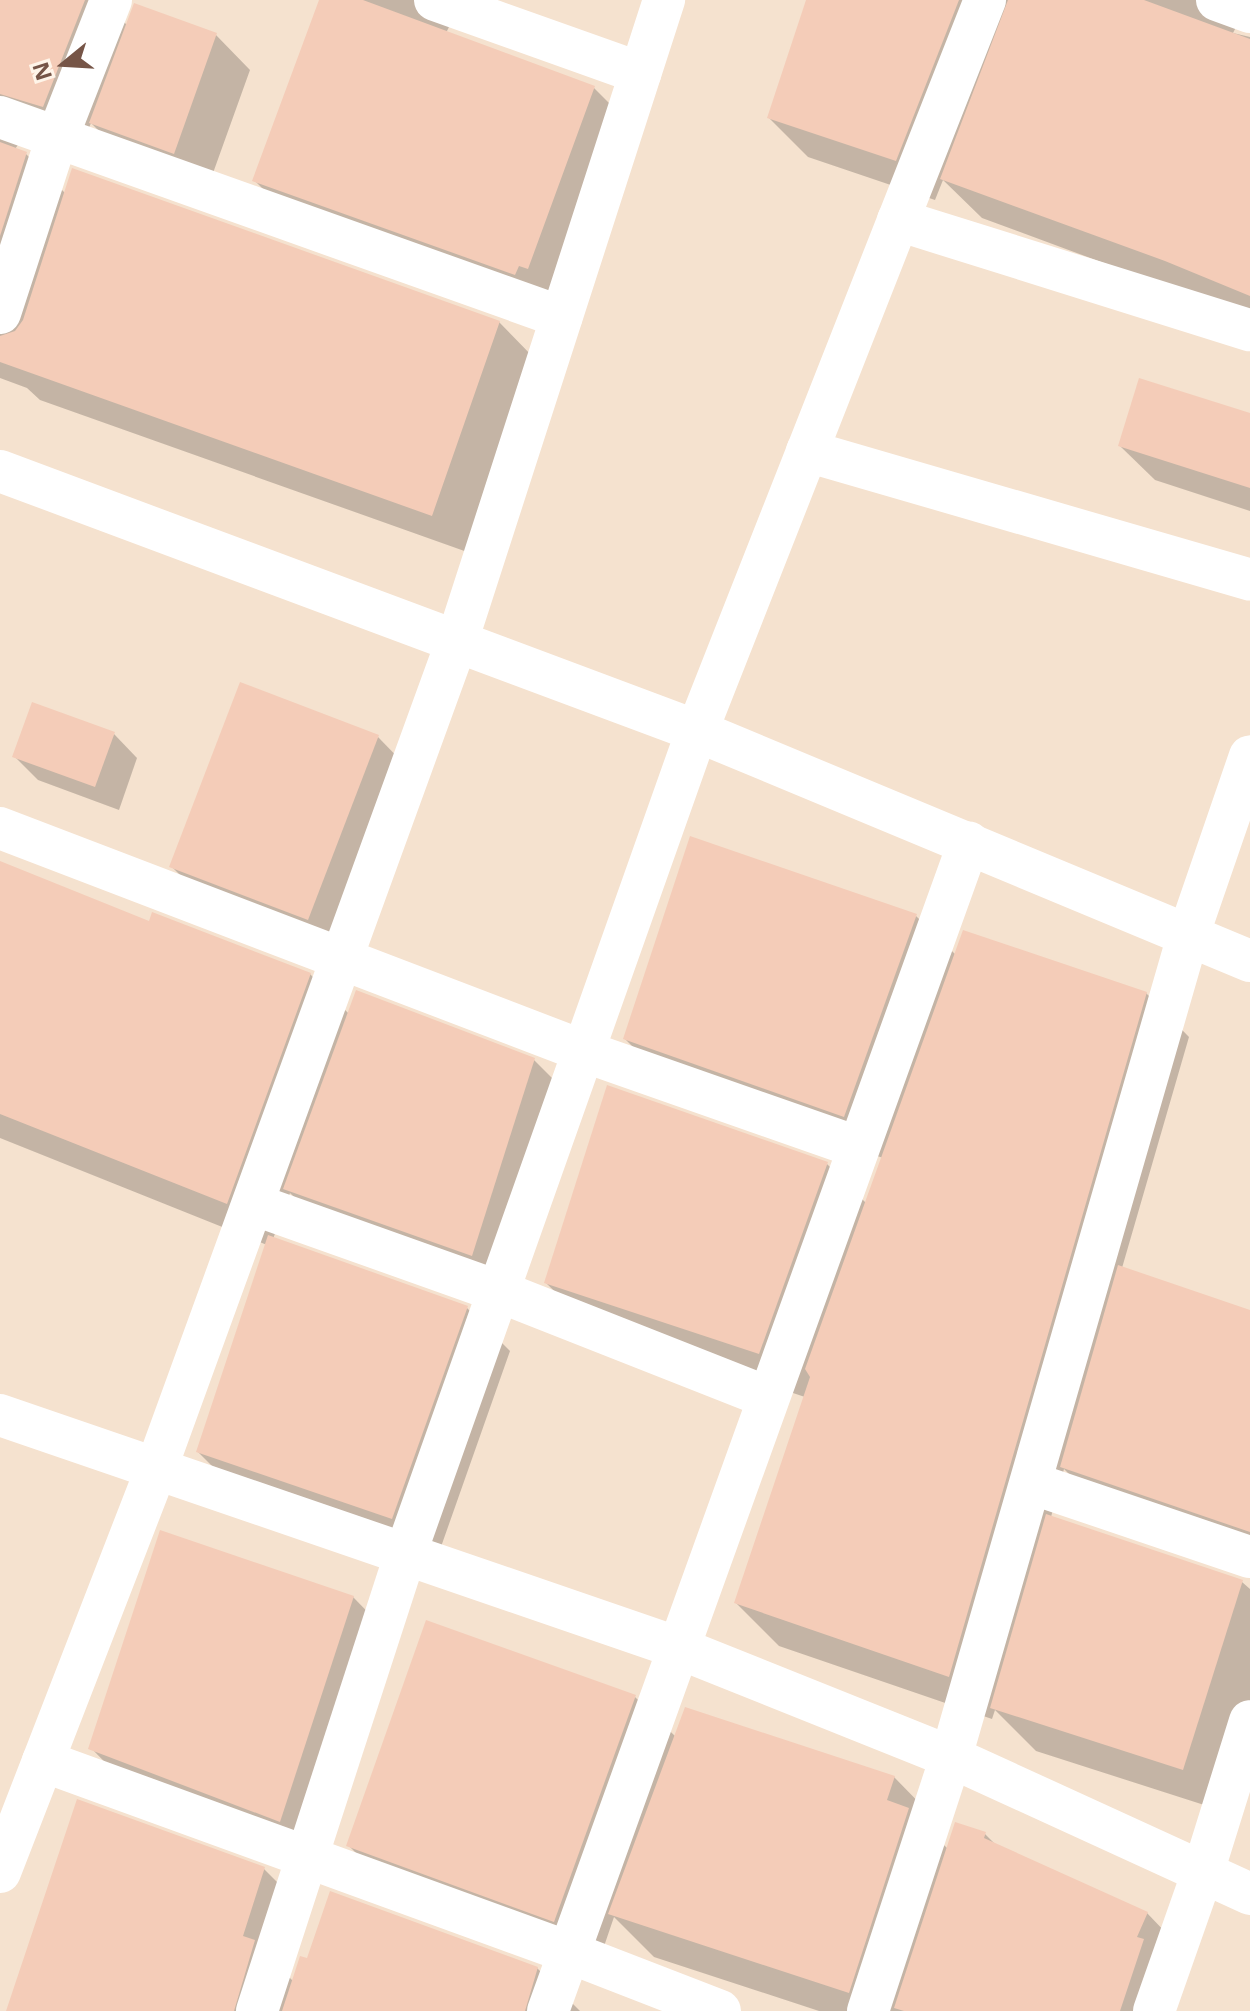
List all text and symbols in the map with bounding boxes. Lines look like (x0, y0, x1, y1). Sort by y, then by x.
north arrow (24, 24, 104, 104)
text: N (24, 58, 58, 85)

